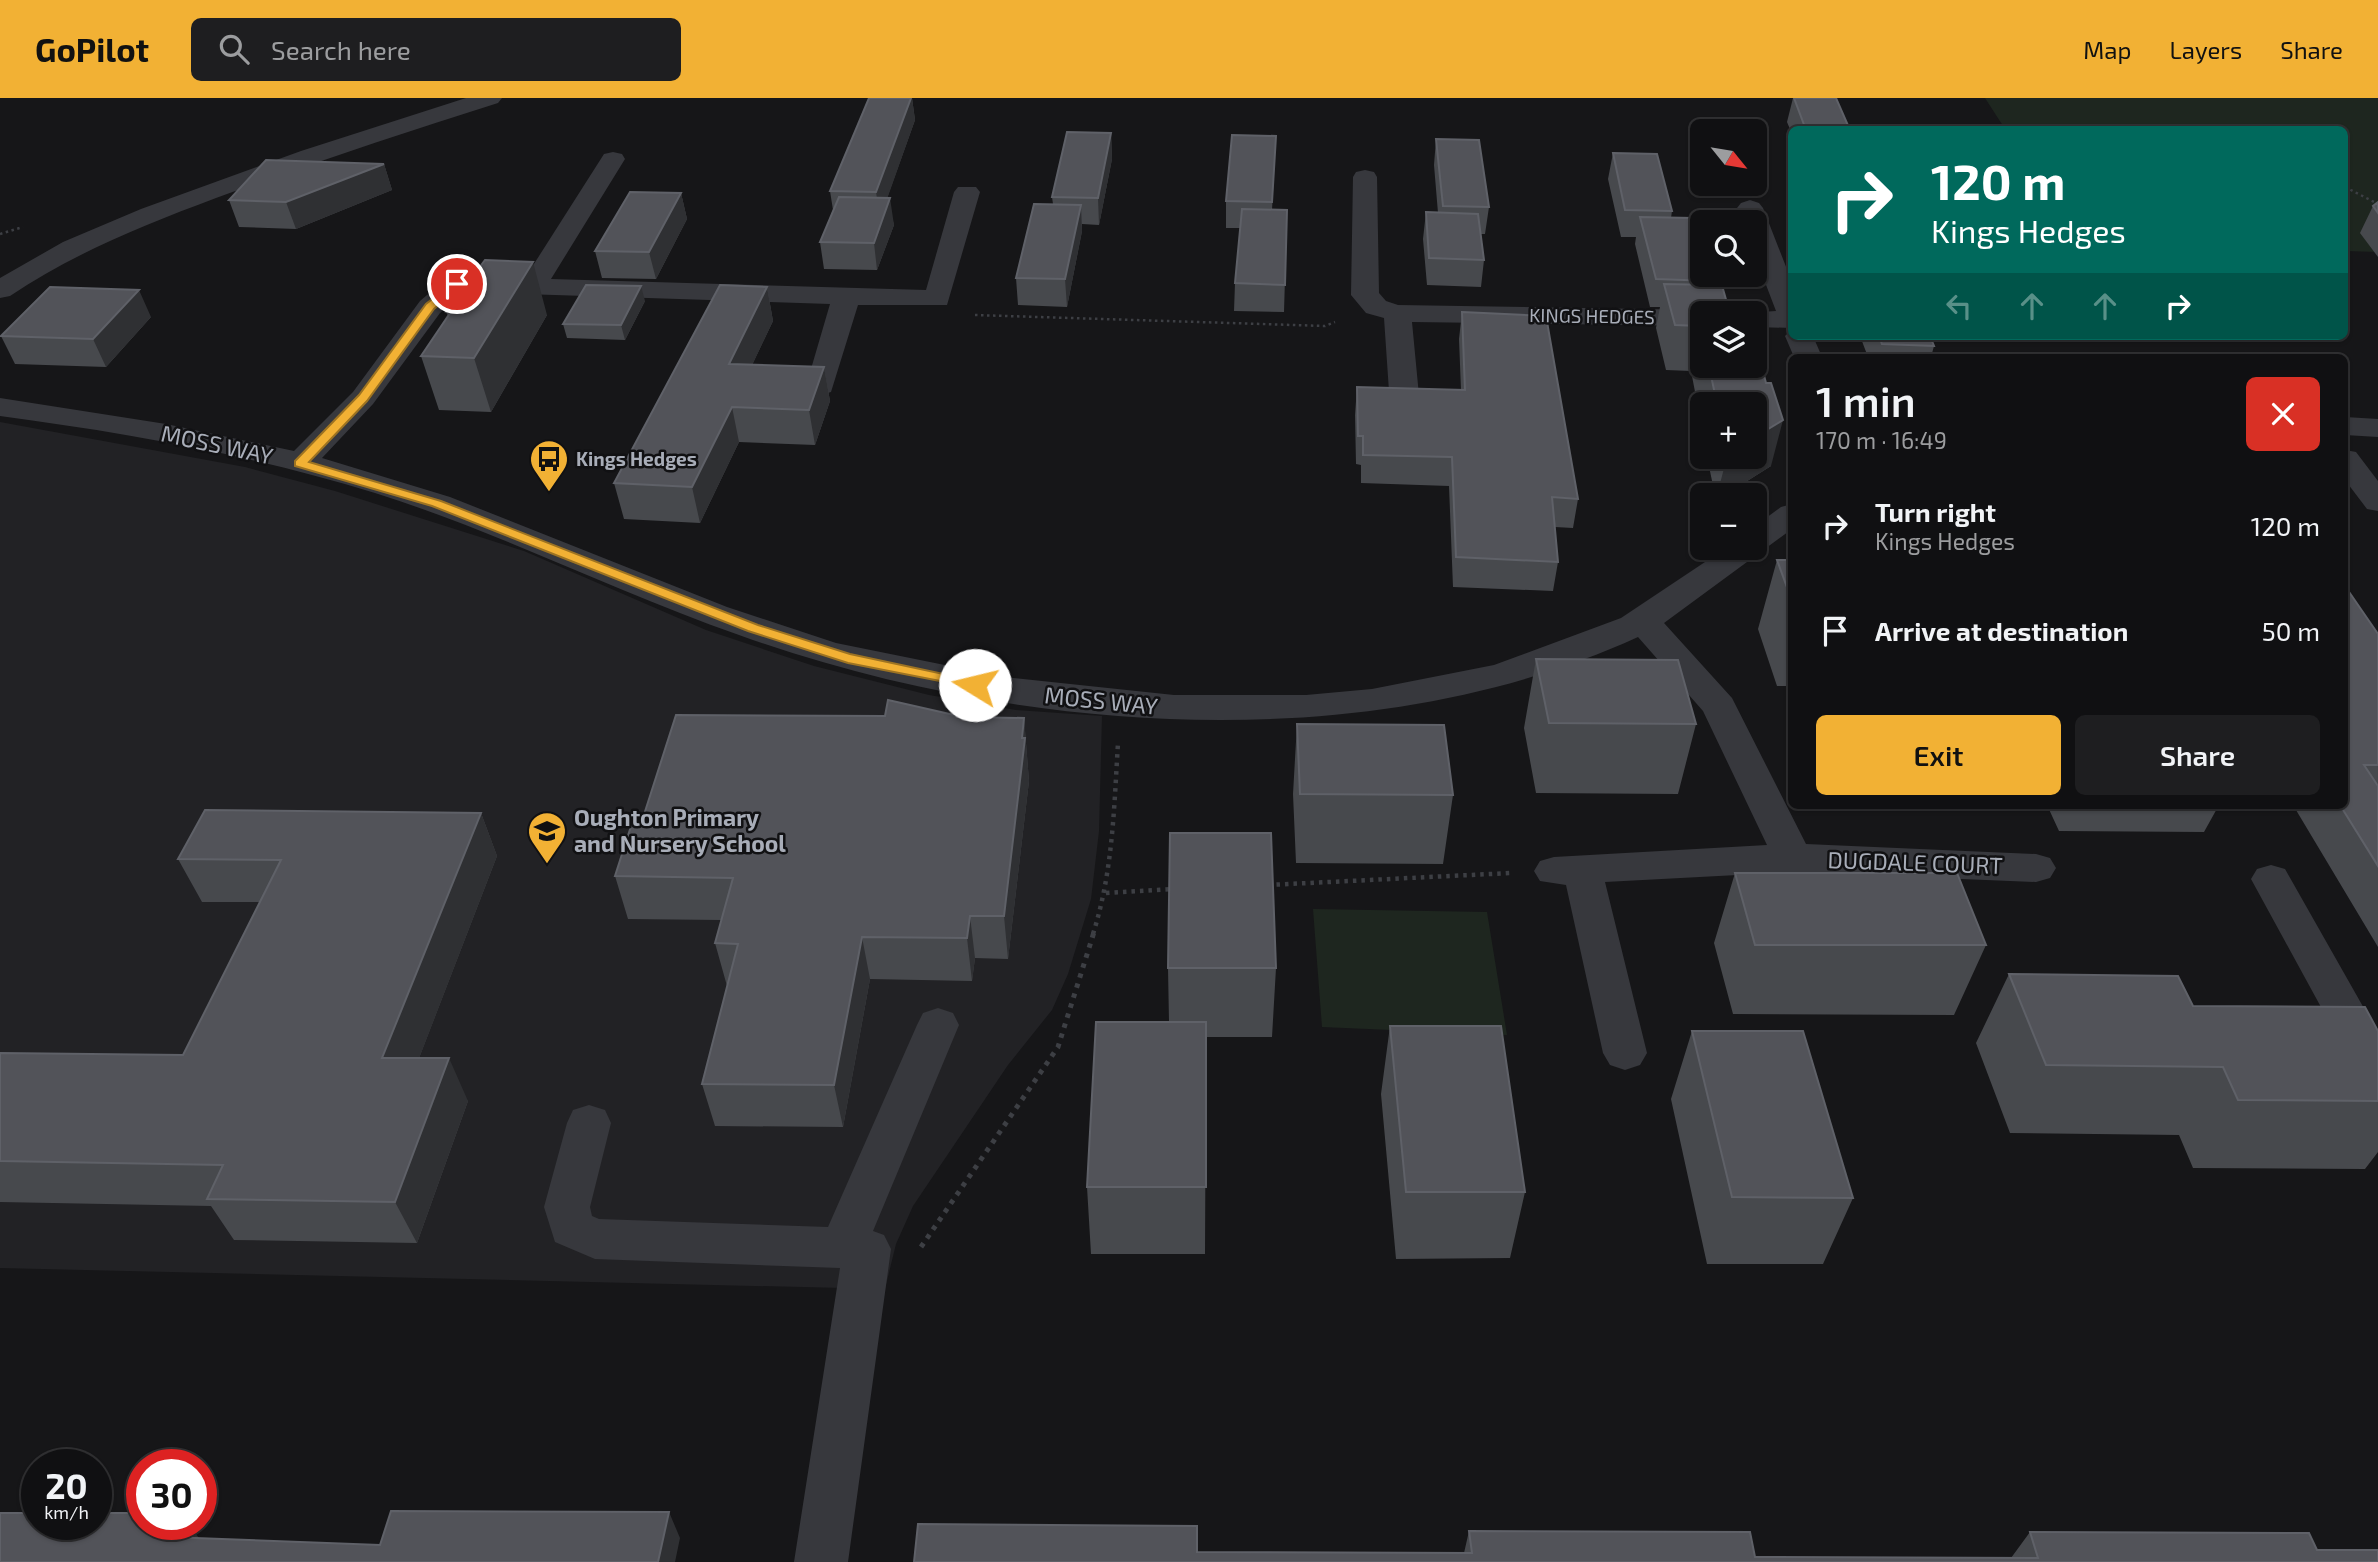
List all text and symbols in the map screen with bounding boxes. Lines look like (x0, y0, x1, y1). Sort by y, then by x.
search box (191, 18, 681, 81)
text: GoPilot (35, 29, 149, 69)
icon: search (215, 30, 253, 68)
text: Search here (271, 34, 411, 65)
text: Map (2083, 35, 2131, 64)
text: Layers (2169, 35, 2242, 64)
text: Share (2280, 35, 2343, 64)
north arrow (1690, 119, 1768, 196)
map controls (1690, 119, 1767, 560)
text: 120 m (1931, 151, 2065, 210)
icon: right (1816, 154, 1907, 245)
button: search (1690, 210, 1767, 287)
text: Kings Hedges (1931, 211, 2126, 249)
pin (427, 254, 487, 314)
icon: arrive (438, 265, 476, 303)
icon: left (1940, 287, 1978, 325)
icon: ahead (2013, 287, 2051, 325)
icon: ahead (2086, 287, 2124, 325)
icon: right (2159, 287, 2197, 325)
button: layers (1690, 301, 1767, 378)
street label: KINGS HEDGES (1529, 303, 1655, 328)
text: 1 min (1816, 375, 1916, 425)
button: close (2246, 377, 2320, 451)
button: + (1690, 392, 1767, 469)
street label: MOSS WAY (159, 419, 276, 470)
text: 170 m · 16:49 (1816, 426, 1947, 454)
bus stop icon: Kings Hedges (528, 438, 570, 493)
place label: Kings Hedges (576, 447, 697, 470)
button: − (1690, 483, 1767, 560)
text: Turn right (1875, 496, 1996, 527)
icon: right (1816, 507, 1854, 545)
text: 120 m (2251, 510, 2320, 541)
text: Kings Hedges (1875, 527, 2015, 555)
icon: arrive (1816, 612, 1854, 650)
text: Arrive at destination (1875, 615, 2128, 646)
text: 50 m (2262, 615, 2320, 646)
position arrow (938, 648, 1012, 722)
street label: MOSS WAY (1043, 680, 1159, 720)
button: Exit (1816, 715, 2061, 795)
button: Share (2075, 715, 2320, 795)
place label: Oughton Primary and Nursery School (574, 803, 786, 857)
school or university icon: Oughton Primary and Nursery School (526, 810, 568, 865)
street label: DUGDALE COURT (1827, 845, 2003, 879)
speed limit sign: 30 (126, 1449, 217, 1540)
text: 20 (45, 1464, 88, 1506)
text: km/h (44, 1501, 89, 1523)

